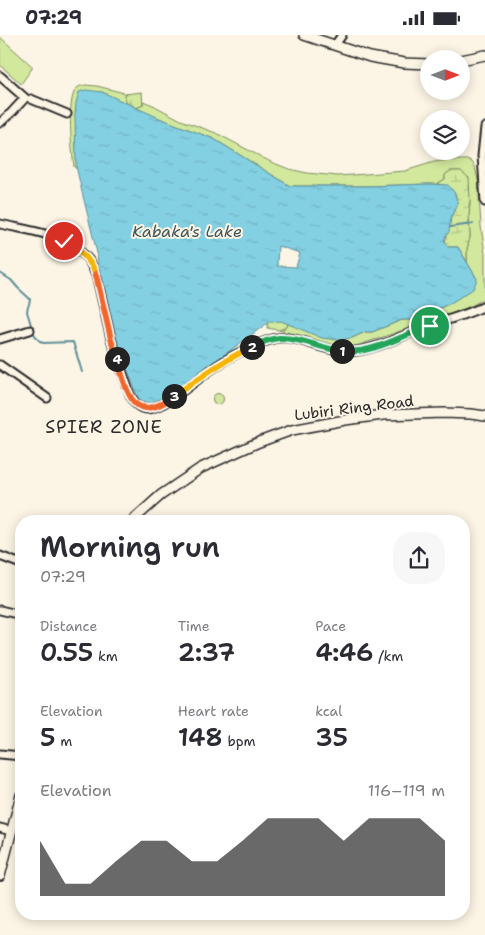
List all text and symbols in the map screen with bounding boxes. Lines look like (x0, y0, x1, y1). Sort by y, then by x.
text: 07:29 (25, 5, 82, 30)
north arrow (420, 50, 470, 100)
map controls (420, 50, 470, 160)
button: layers (420, 110, 470, 160)
pin (43, 220, 85, 262)
water label: Kabaka's Lake (132, 221, 242, 242)
icon: check (50, 227, 78, 255)
pin (409, 305, 451, 347)
icon: arrive (416, 312, 444, 340)
pin: 2 (240, 335, 264, 359)
text: 2 (248, 338, 257, 356)
pin: 1 (330, 339, 354, 363)
text: 1 (339, 342, 346, 360)
pin: 4 (104, 347, 130, 371)
text: 4 (113, 350, 122, 368)
pin: 3 (162, 383, 186, 409)
text: 3 (170, 387, 179, 405)
street label: Lubiri Ring Road (293, 391, 415, 425)
district label: SPIER ZONE (45, 415, 163, 439)
text: Morning run (40, 528, 220, 566)
button: share (393, 532, 445, 584)
text: 07:29 (40, 566, 86, 587)
text: Distance (40, 617, 97, 635)
text: Time (178, 617, 210, 635)
text: Pace (315, 617, 346, 635)
text: 0.55 (40, 635, 93, 669)
text: 2:37 (178, 635, 235, 669)
text: 4:46 (315, 635, 373, 669)
text: km (93, 647, 118, 665)
text: /km (373, 647, 403, 665)
text: Elevation (40, 702, 103, 720)
text: Heart rate (178, 702, 249, 720)
text: kcal (315, 702, 343, 720)
text: 5 (40, 720, 56, 754)
text: 148 (178, 720, 223, 754)
text: 35 (315, 720, 348, 754)
text: m (56, 732, 72, 750)
text: bpm (223, 732, 256, 750)
text: Elevation (40, 780, 112, 801)
text: 116–119 m (368, 780, 445, 801)

